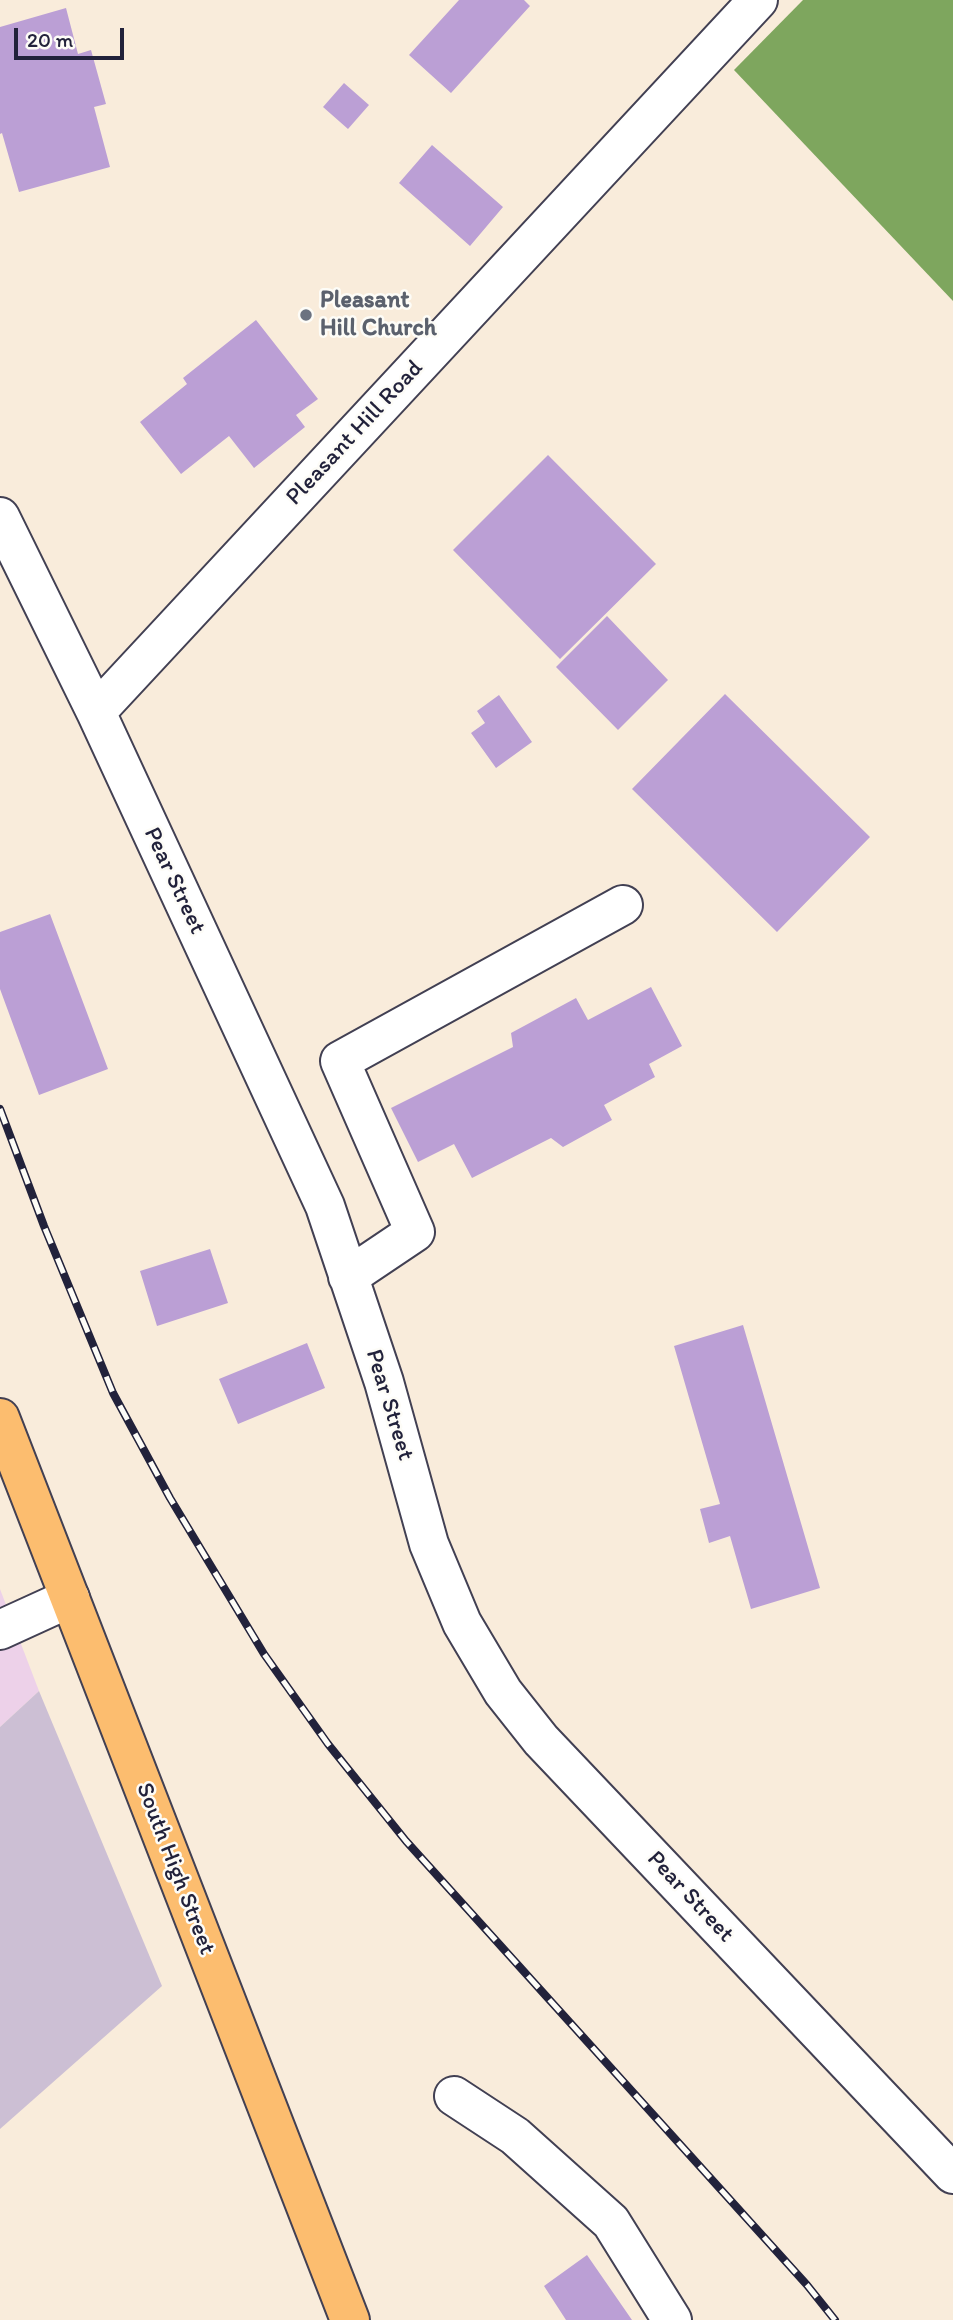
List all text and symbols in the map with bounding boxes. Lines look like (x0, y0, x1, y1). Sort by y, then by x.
scale bar (18, 14, 128, 58)
text: 20 m (27, 27, 73, 52)
place label: Pleasant Hill Church (320, 287, 437, 343)
marker: Pleasant Hill Church (298, 307, 314, 323)
street label: Pleasant Hill Road (280, 354, 430, 512)
street label: Pear Street (137, 823, 211, 939)
street label: Pear Street (358, 1346, 420, 1464)
street label: South High Street (129, 1779, 221, 1959)
street label: Pear Street (640, 1845, 740, 1949)

